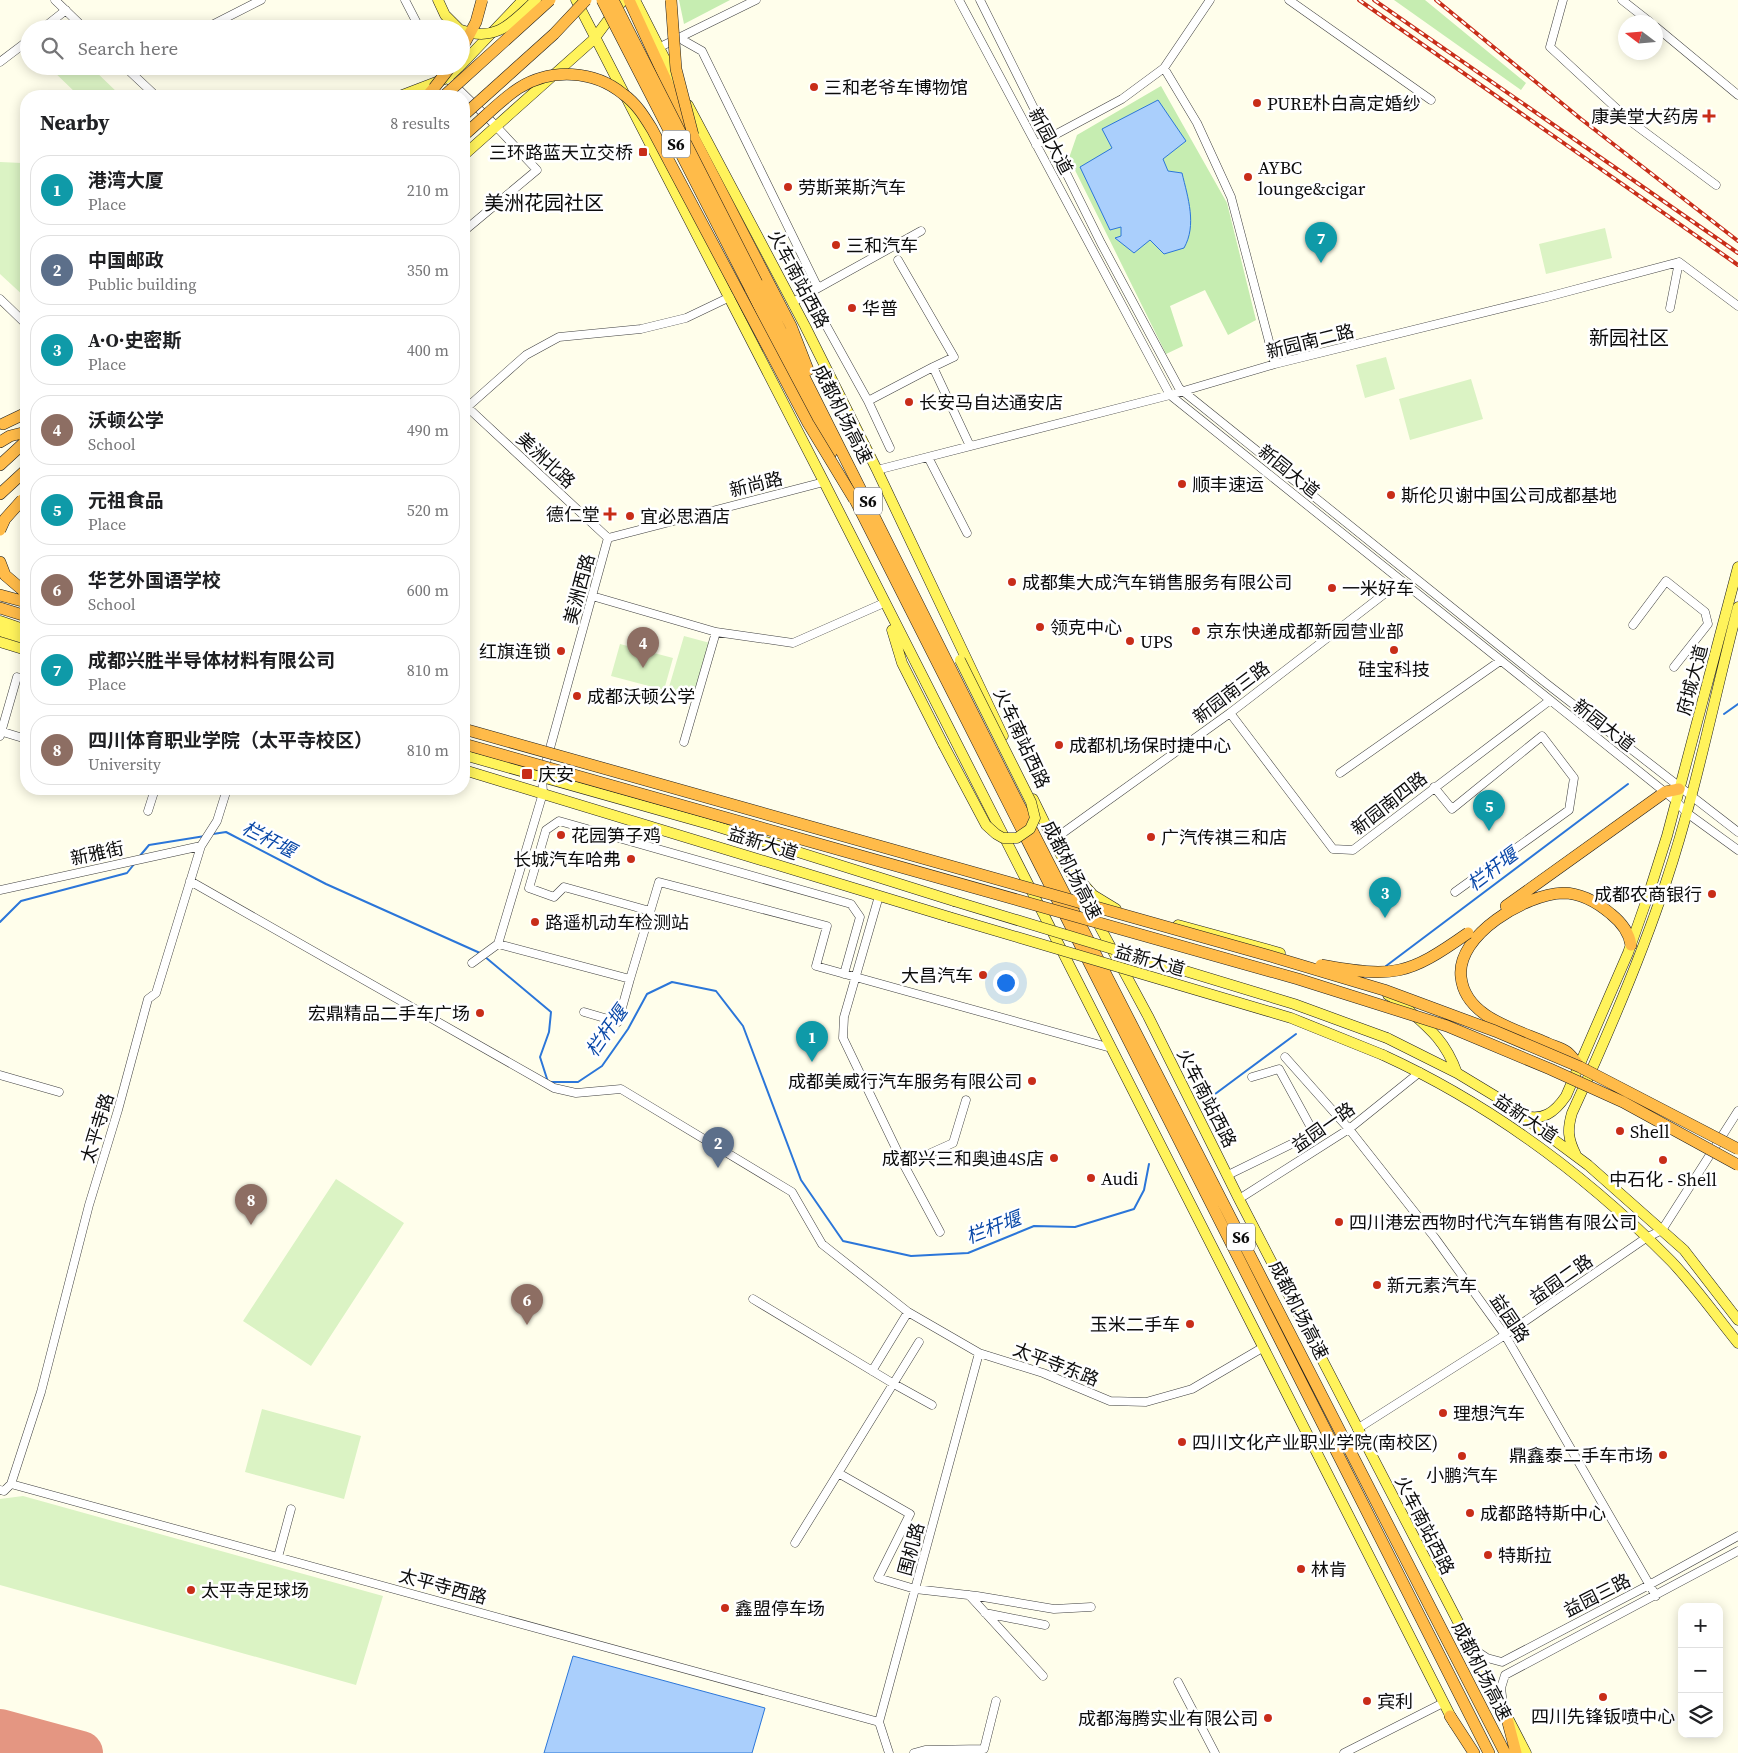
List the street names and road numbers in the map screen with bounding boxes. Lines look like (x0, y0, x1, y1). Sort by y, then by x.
street label: 新园大道 (1023, 103, 1079, 179)
road number: S6 (662, 130, 690, 158)
street label: 火车南站西路 (763, 225, 835, 333)
street label: 新园南二路 (1263, 318, 1357, 364)
street label: 成都机场高速 (807, 360, 879, 468)
street label: 美洲北路 (511, 426, 581, 494)
street label: 新园大道 (1253, 439, 1325, 503)
street label: 新尚路 (727, 465, 785, 503)
road number: S6 (854, 488, 882, 514)
street label: 美洲西路 (558, 551, 600, 627)
street label: 府城大道 (1671, 642, 1713, 718)
street label: 新园南三路 (1188, 655, 1274, 729)
street label: 火车南站西路 (988, 684, 1056, 792)
street label: 新园大道 (1568, 693, 1640, 757)
street label: 新园南四路 (1346, 765, 1432, 841)
street label: 成都机场高速 (1036, 816, 1108, 924)
street label: 益新大道 (725, 821, 801, 865)
street label: 新雅街 (68, 835, 126, 871)
street label: 益新大道 (1112, 938, 1188, 982)
street label: 火车南站西路 (1171, 1044, 1243, 1152)
street label: 益新大道 (1489, 1088, 1563, 1148)
street label: 太平寺路 (75, 1090, 119, 1166)
street label: 益园一路 (1286, 1096, 1360, 1158)
road number: S6 (1227, 1224, 1255, 1250)
street label: 益园二路 (1524, 1248, 1598, 1310)
street label: 成都机场高速 (1263, 1256, 1335, 1364)
street label: 益园路 (1485, 1289, 1535, 1347)
street label: 太平寺东路 (1010, 1336, 1102, 1392)
street label: 火车南站西路 (1389, 1471, 1461, 1579)
street label: 围机路 (892, 1520, 930, 1578)
street label: 太平寺西路 (396, 1562, 490, 1610)
street label: 益园三路 (1559, 1568, 1635, 1622)
street label: 成都机场高速 (1446, 1617, 1518, 1725)

